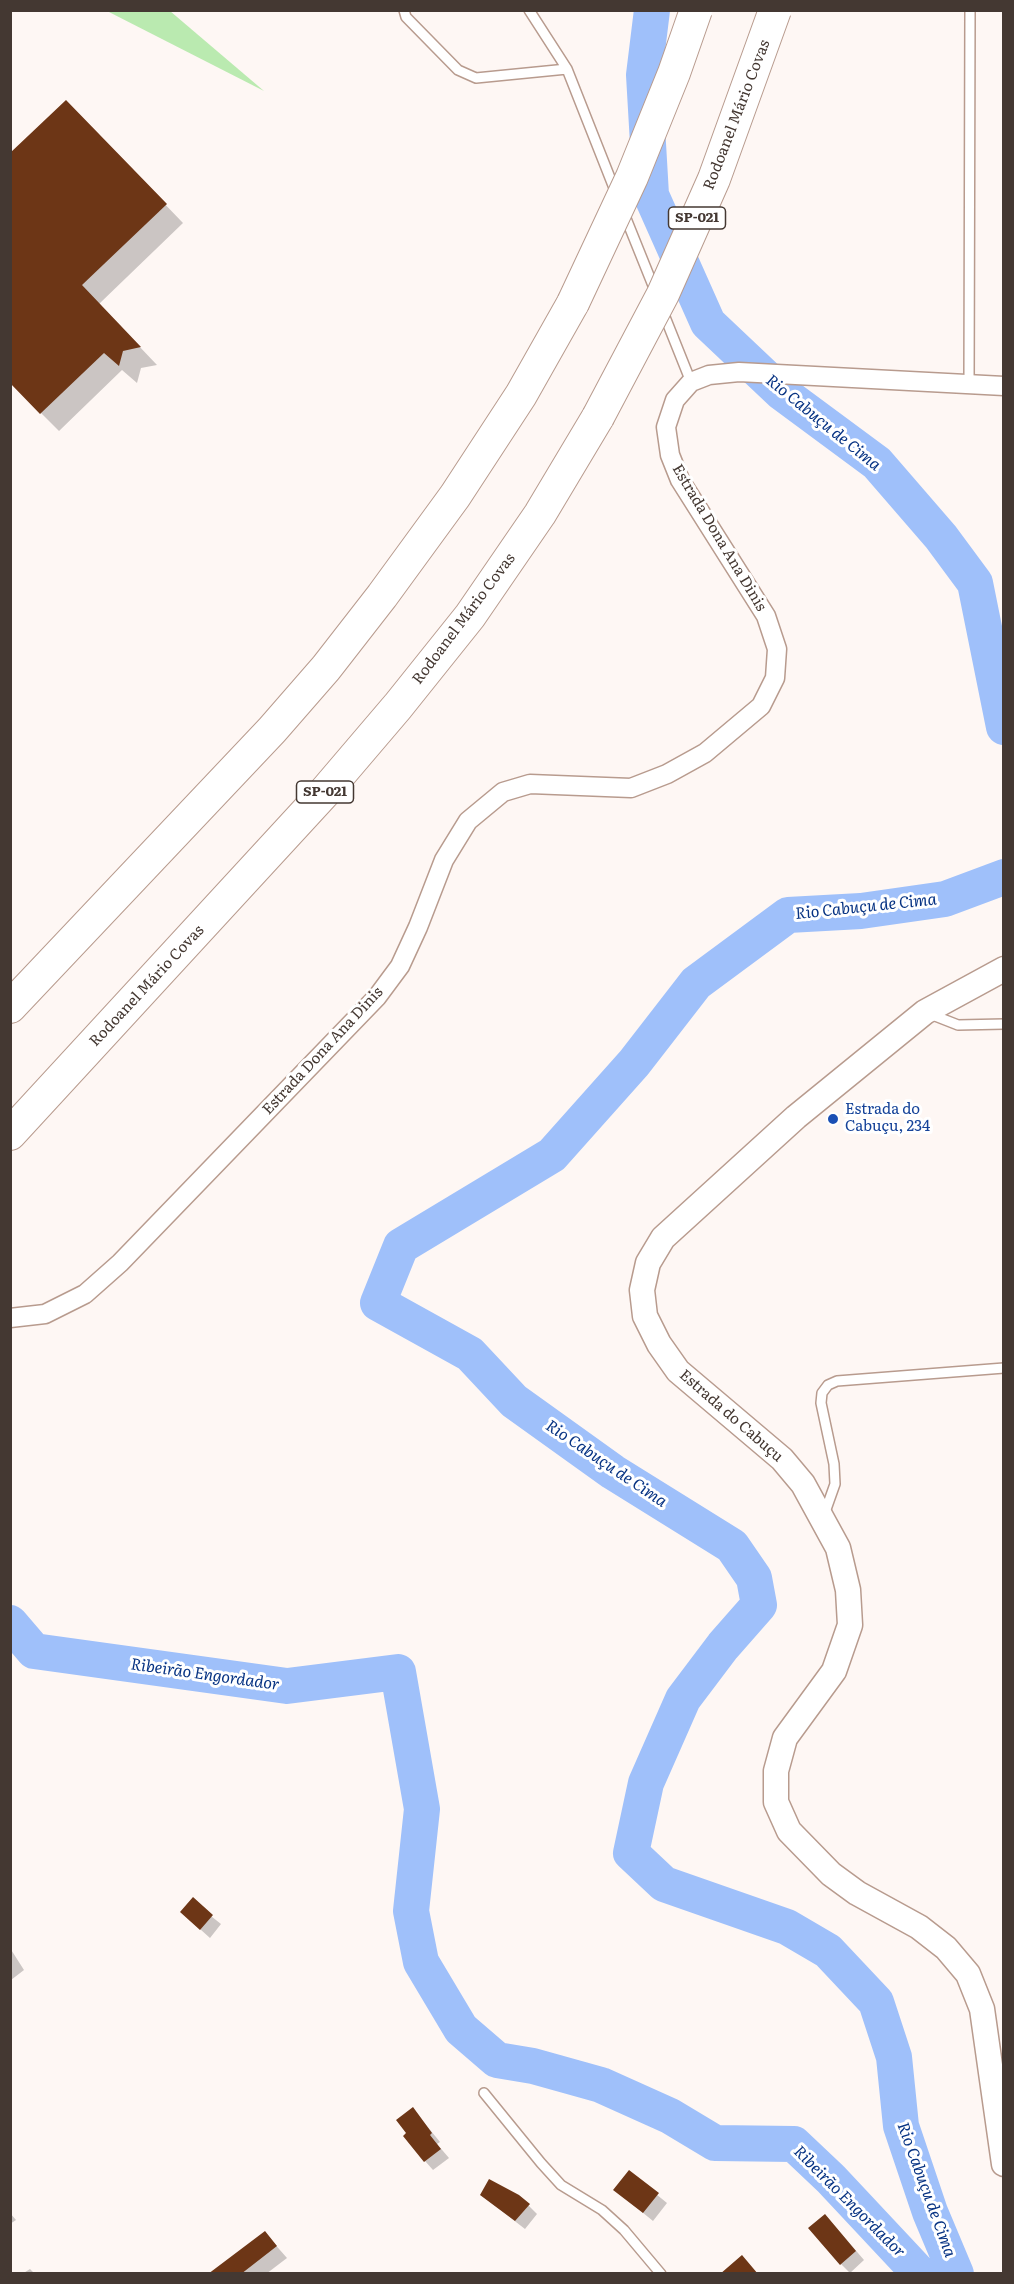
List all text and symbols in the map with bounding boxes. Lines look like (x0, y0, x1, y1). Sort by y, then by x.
street label: Rodoanel Mário Covas (700, 37, 774, 193)
road number: SP-021 (668, 207, 726, 229)
water label: Rio Cabuçu de Cima (762, 371, 884, 475)
street label: Estrada Dona Ana Dinis (668, 461, 770, 615)
street label: Rodoanel Mário Covas (409, 550, 519, 688)
road number: SP-021 (296, 781, 354, 803)
water label: Rio Cabuçu de Cima (794, 890, 938, 924)
street label: Rodoanel Mário Covas (86, 922, 208, 1050)
street label: Estrada Dona Ana Dinis (259, 983, 387, 1119)
place label: Estrada do Cabuçu, 234 (845, 1101, 930, 1136)
marker: Estrada do Cabuçu, 234 (826, 1112, 840, 1126)
street label: Estrada do Cabuçu (675, 1366, 787, 1466)
water label: Rio Cabuçu de Cima (542, 1416, 670, 1512)
water label: Ribeirão Engordador (129, 1655, 281, 1695)
water label: Rio Cabuçu de Cima (893, 2120, 959, 2260)
water label: Ribeirão Engordador (789, 2142, 909, 2262)

